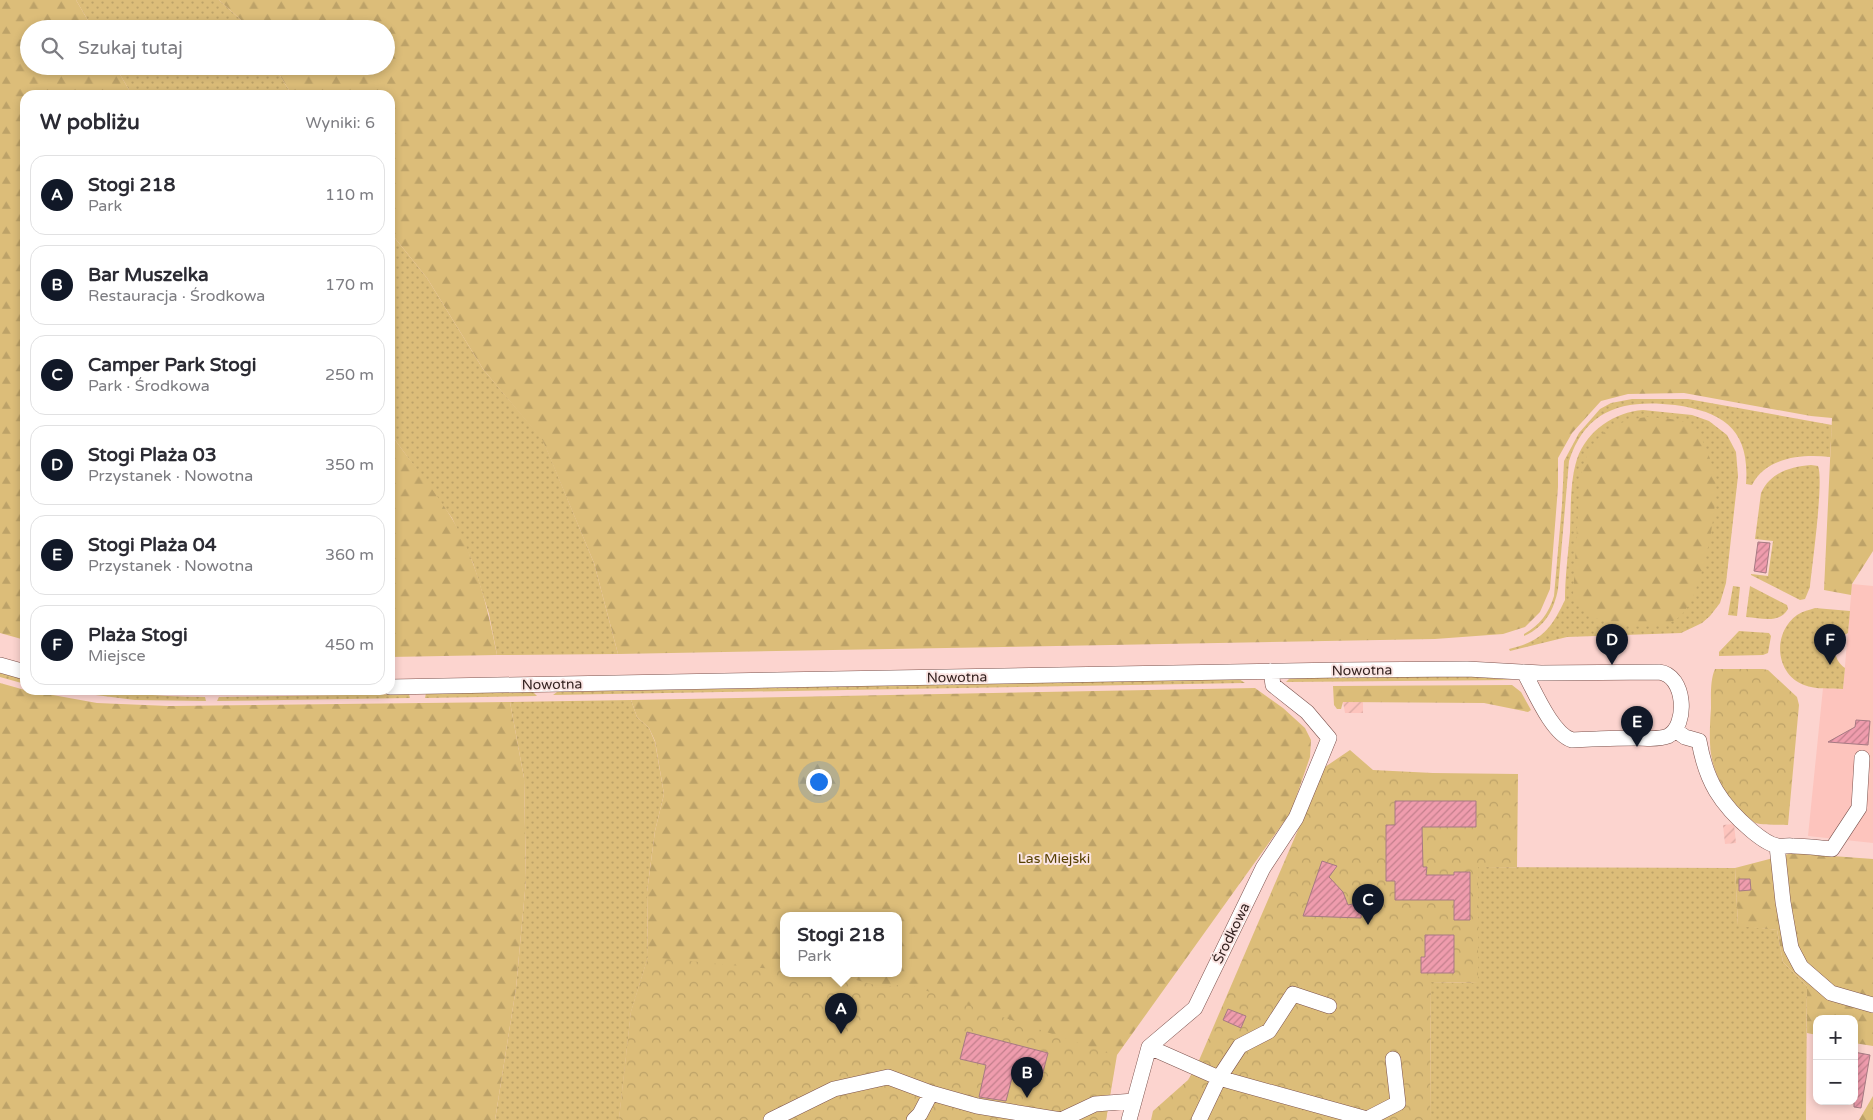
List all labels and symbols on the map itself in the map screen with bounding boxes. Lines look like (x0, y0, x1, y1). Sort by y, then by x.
pin: D (1596, 624, 1628, 665)
pin: F (1814, 624, 1846, 665)
street label: Nowotna (1332, 661, 1392, 680)
street label: Nowotna (927, 668, 987, 687)
street label: Nowotna (522, 675, 582, 694)
pin: E (1621, 706, 1653, 747)
your location (806, 769, 832, 795)
park label: Las Miejski (1018, 850, 1090, 867)
pin: C (1352, 884, 1384, 925)
street label: Środkowa (1209, 900, 1254, 967)
pin: A (825, 993, 857, 1034)
pin: B (1011, 1057, 1043, 1098)

